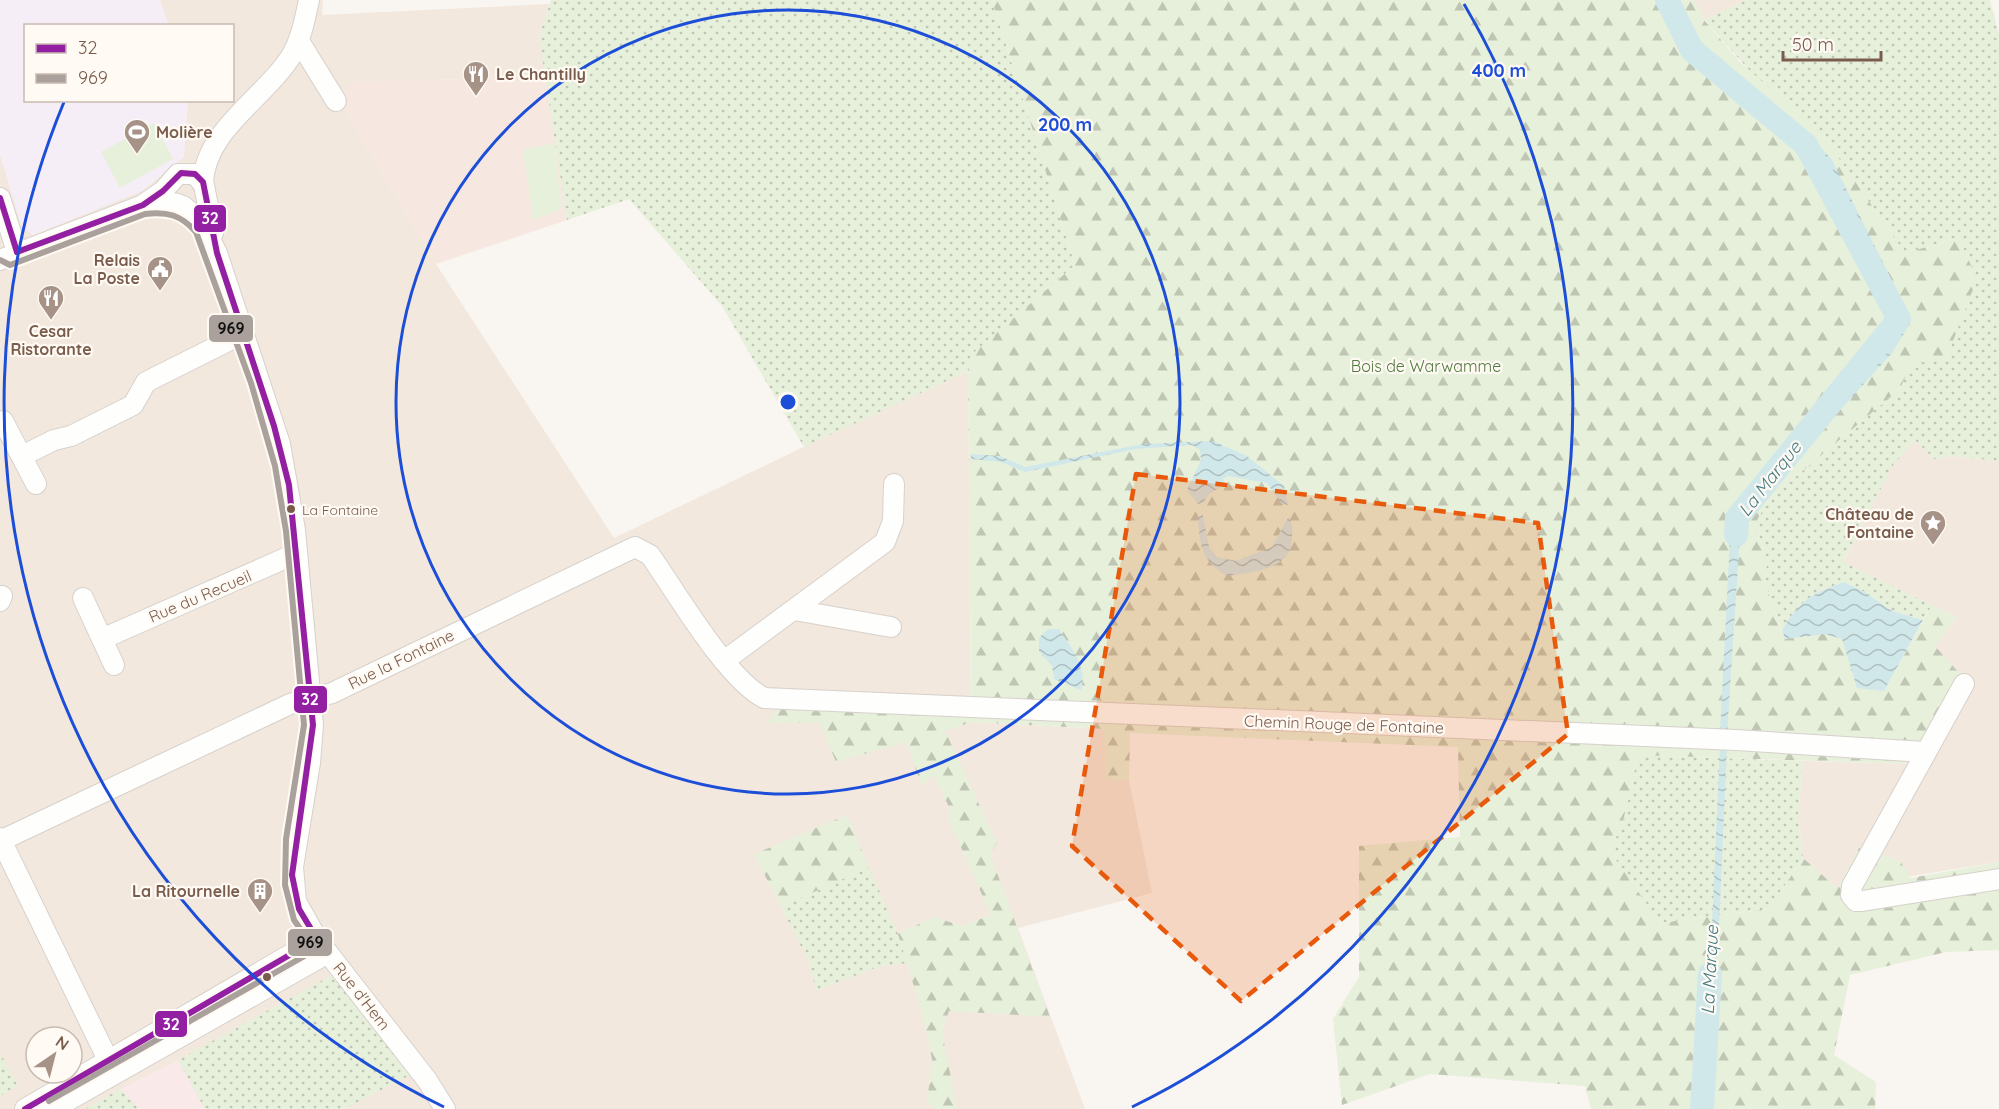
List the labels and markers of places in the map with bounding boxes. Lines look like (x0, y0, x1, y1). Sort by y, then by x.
restaurant icon: Le Chantilly (461, 59, 491, 97)
place label: Le Chantilly (496, 64, 586, 84)
sports icon: Molière (122, 117, 152, 155)
place label: Molière (156, 122, 213, 142)
place label: Relais La Poste (73, 250, 140, 288)
public building icon: Relais La Poste (145, 254, 175, 292)
restaurant icon: Cesar Ristorante (36, 283, 66, 321)
place label: Cesar Ristorante (10, 321, 92, 359)
centre of rings (778, 392, 798, 412)
place label: La Fontaine (302, 501, 378, 519)
marker: La Fontaine (285, 503, 297, 515)
place label: Château de Fontaine (1825, 504, 1914, 542)
place icon: Château de Fontaine (1918, 508, 1948, 546)
building icon: La Ritournelle (245, 876, 275, 914)
place label: La Ritournelle (132, 881, 240, 901)
unlabelled marker (261, 971, 273, 983)

